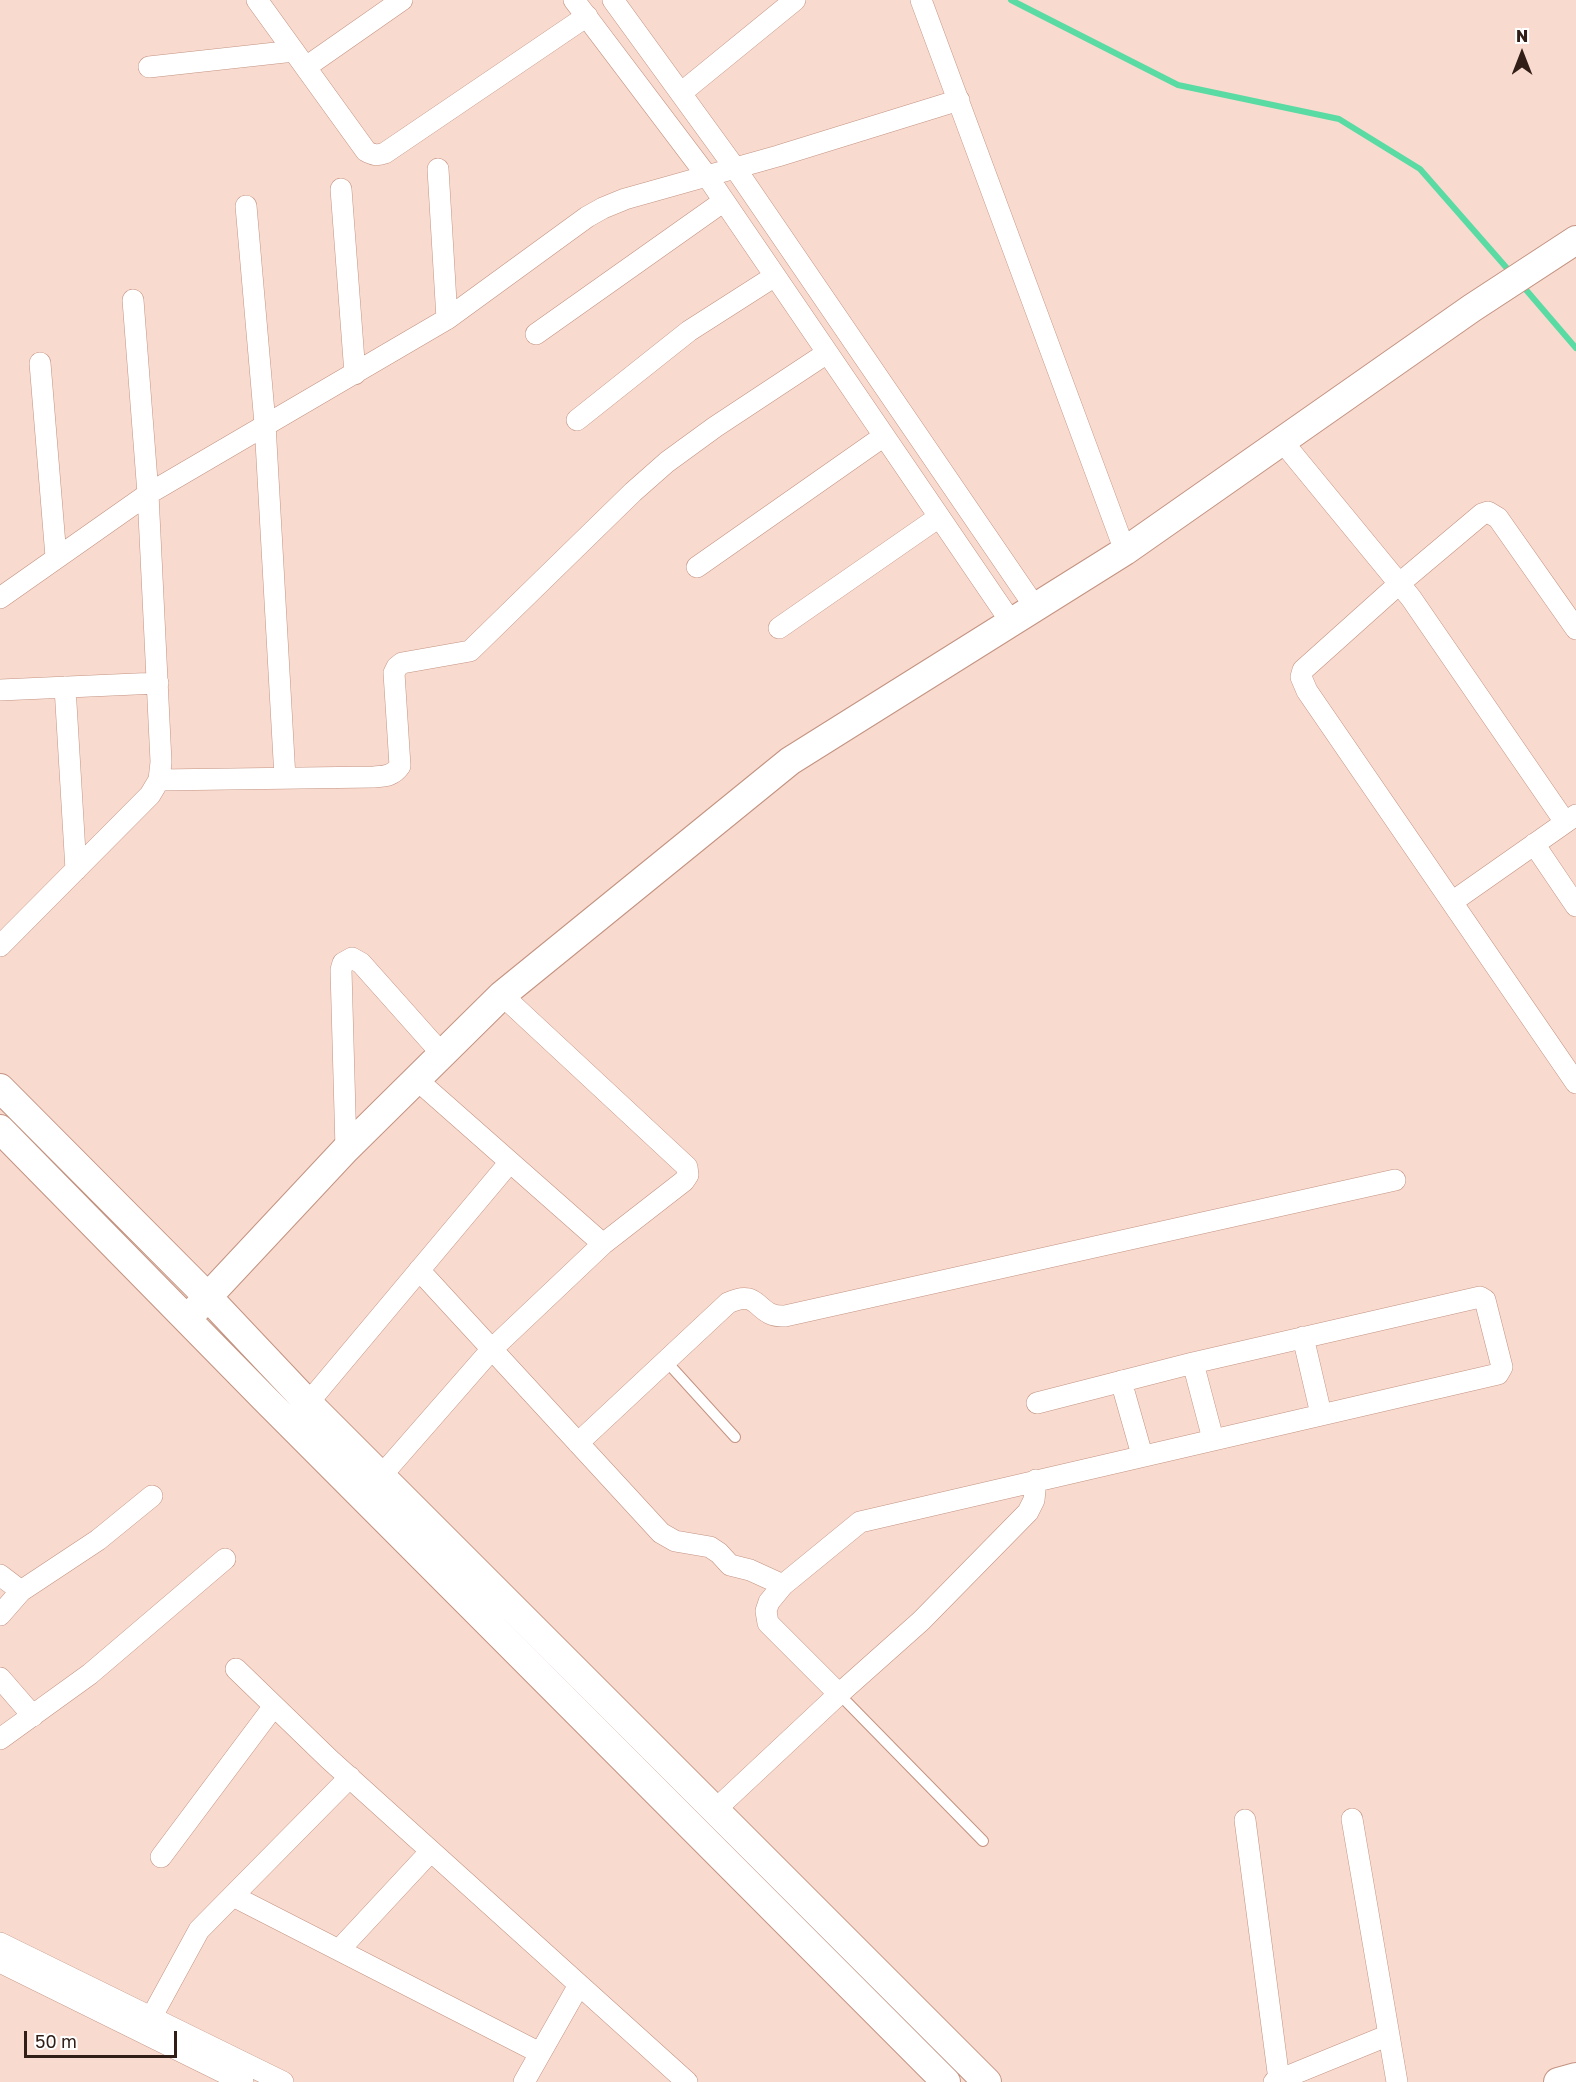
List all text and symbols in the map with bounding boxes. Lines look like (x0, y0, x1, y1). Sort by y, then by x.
north arrow (1492, 24, 1552, 84)
text: N (1516, 26, 1528, 46)
scale bar (27, 2019, 180, 2057)
text: 50 m (35, 2030, 77, 2052)

